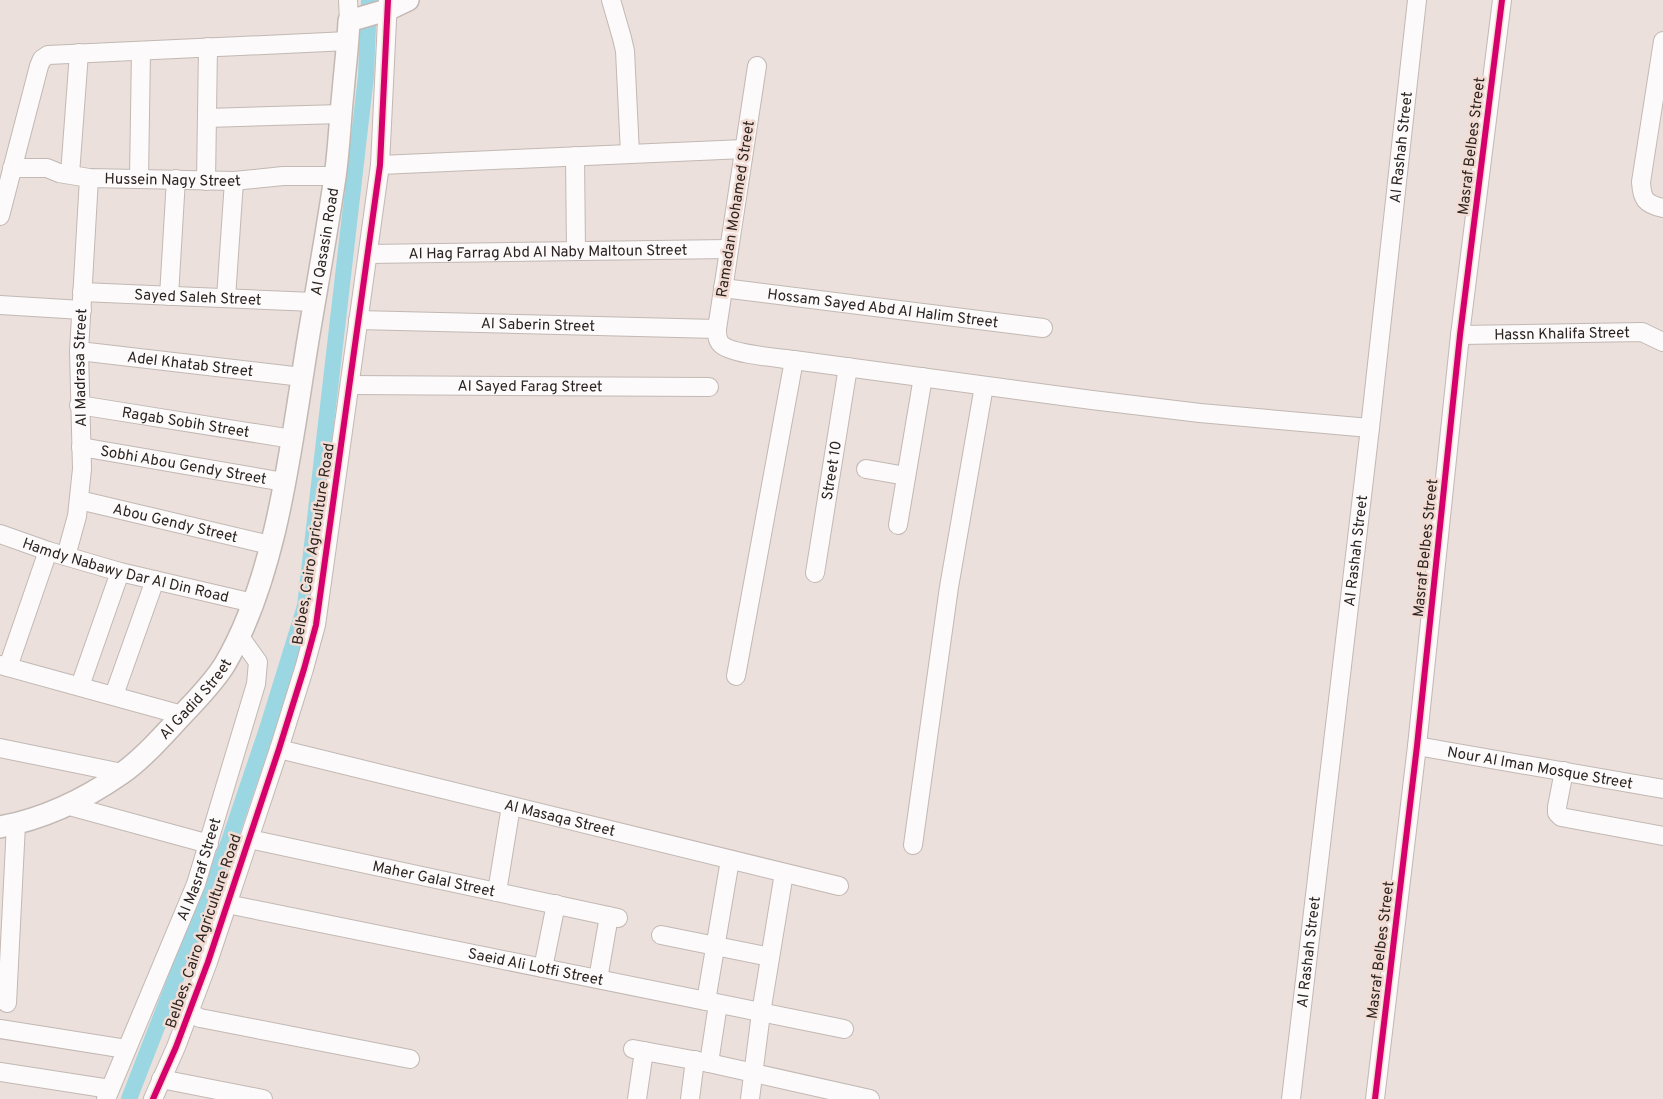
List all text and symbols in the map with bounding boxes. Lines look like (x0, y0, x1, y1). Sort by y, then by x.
street label: Masraf Belbes Street (1455, 76, 1490, 216)
street label: Al Rashah Street (1387, 91, 1418, 204)
street label: Ramadan Mohamed Street (713, 119, 760, 299)
street label: Hussein Nagy Street (104, 170, 242, 192)
street label: Al Qasasin Road (308, 187, 344, 297)
street label: Al Hag Farrag Abd Al Naby Maltoun Street (408, 242, 688, 264)
street label: Sayed Saleh Street (134, 286, 262, 311)
street label: Hossam Sayed Abd Al Halim Street (766, 286, 999, 333)
street label: Al Madrasa Street (71, 308, 92, 427)
street label: Al Saberin Street (481, 315, 595, 337)
street label: Hassn Khalifa Street (1494, 324, 1630, 345)
street label: Adel Khatab Street (126, 349, 254, 382)
street label: Al Sayed Farag Street (457, 378, 603, 397)
street label: Ragab Sobih Street (120, 404, 251, 443)
street label: Street 10 (819, 439, 847, 502)
street label: Sobhi Abou Gendy Street (99, 442, 268, 490)
street label: Belbes, Cairo Agriculture Road (289, 442, 340, 647)
street label: Masraf Belbes Street (1410, 478, 1443, 618)
street label: Al Rashah Street (1341, 494, 1373, 608)
street label: Abou Gendy Street (111, 500, 239, 548)
street label: Hamdy Nabawy Dar Al Din Road (19, 535, 230, 608)
street label: Al Gadid Street (156, 656, 237, 744)
street label: Nour Al Iman Mosque Street (1446, 743, 1634, 795)
street label: Al Masaqa Street (502, 796, 617, 842)
street label: Al Masraf Street (174, 816, 226, 924)
street label: Belbes, Cairo Agriculture Road (162, 832, 247, 1031)
street label: Maher Galal Street (371, 858, 496, 902)
street label: Masraf Belbes Street (1364, 880, 1399, 1020)
street label: Al Rashah Street (1294, 895, 1326, 1009)
street label: Saeid Ali Lotfi Street (466, 945, 605, 991)

